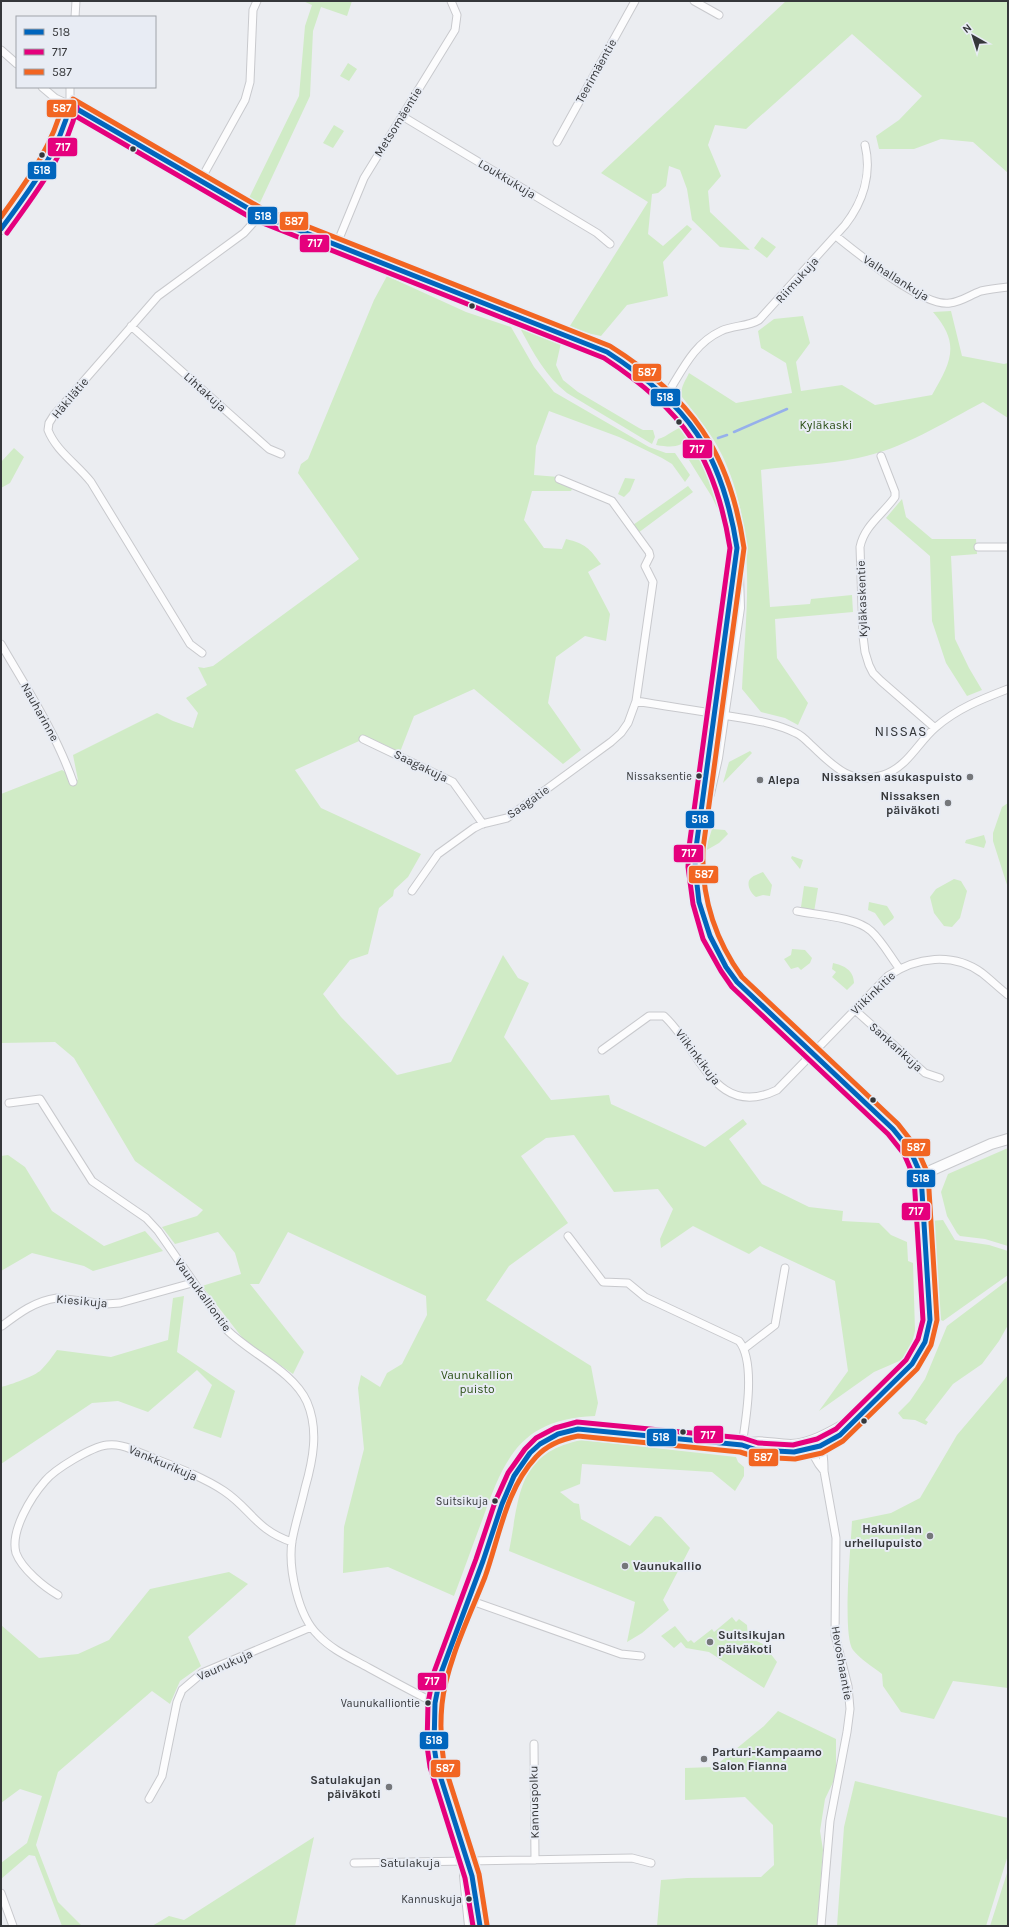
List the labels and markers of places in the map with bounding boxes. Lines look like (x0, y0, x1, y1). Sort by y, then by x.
unlabelled marker (128, 144, 138, 154)
unlabelled marker (37, 150, 47, 160)
unlabelled marker (467, 301, 477, 311)
unlabelled marker (674, 417, 684, 427)
place label: Nissaksentie (626, 770, 692, 783)
place label: Nissaksen asukaspuisto (822, 770, 962, 784)
marker: Nissaksentie (694, 771, 704, 781)
marker: Nissaksen asukaspuisto (965, 772, 975, 782)
place label: Alepa (768, 773, 800, 787)
marker: Alepa (755, 775, 765, 785)
place label: Nissaksen päiväkoti (881, 789, 940, 817)
marker: Nissaksen päiväkoti (943, 798, 953, 808)
unlabelled marker (868, 1095, 878, 1105)
unlabelled marker (859, 1416, 869, 1426)
unlabelled marker (678, 1427, 688, 1437)
place label: Suitsikuja (436, 1495, 488, 1508)
marker: Suitsikuja (490, 1496, 500, 1506)
place label: Hakunilan urheilupuisto (844, 1522, 922, 1550)
marker: Hakunilan urheilupuisto (925, 1531, 935, 1541)
place label: Vaunukallio (633, 1559, 702, 1573)
marker: Vaunukallio (620, 1561, 630, 1571)
place label: Suitsikujan päiväkoti (718, 1628, 785, 1656)
marker: Suitsikujan päiväkoti (705, 1637, 715, 1647)
place label: Vaunukalliontie (341, 1697, 420, 1710)
marker: Vaunukalliontie (423, 1698, 433, 1708)
place label: Parturi-Kampaamo Salon Fianna (712, 1745, 822, 1773)
marker: Parturi-Kampaamo Salon Fianna (699, 1754, 709, 1764)
place label: Satulakujan päiväkoti (310, 1773, 381, 1801)
marker: Satulakujan päiväkoti (384, 1782, 394, 1792)
place label: Kannuskuja (401, 1893, 462, 1906)
marker: Kannuskuja (464, 1894, 474, 1904)

